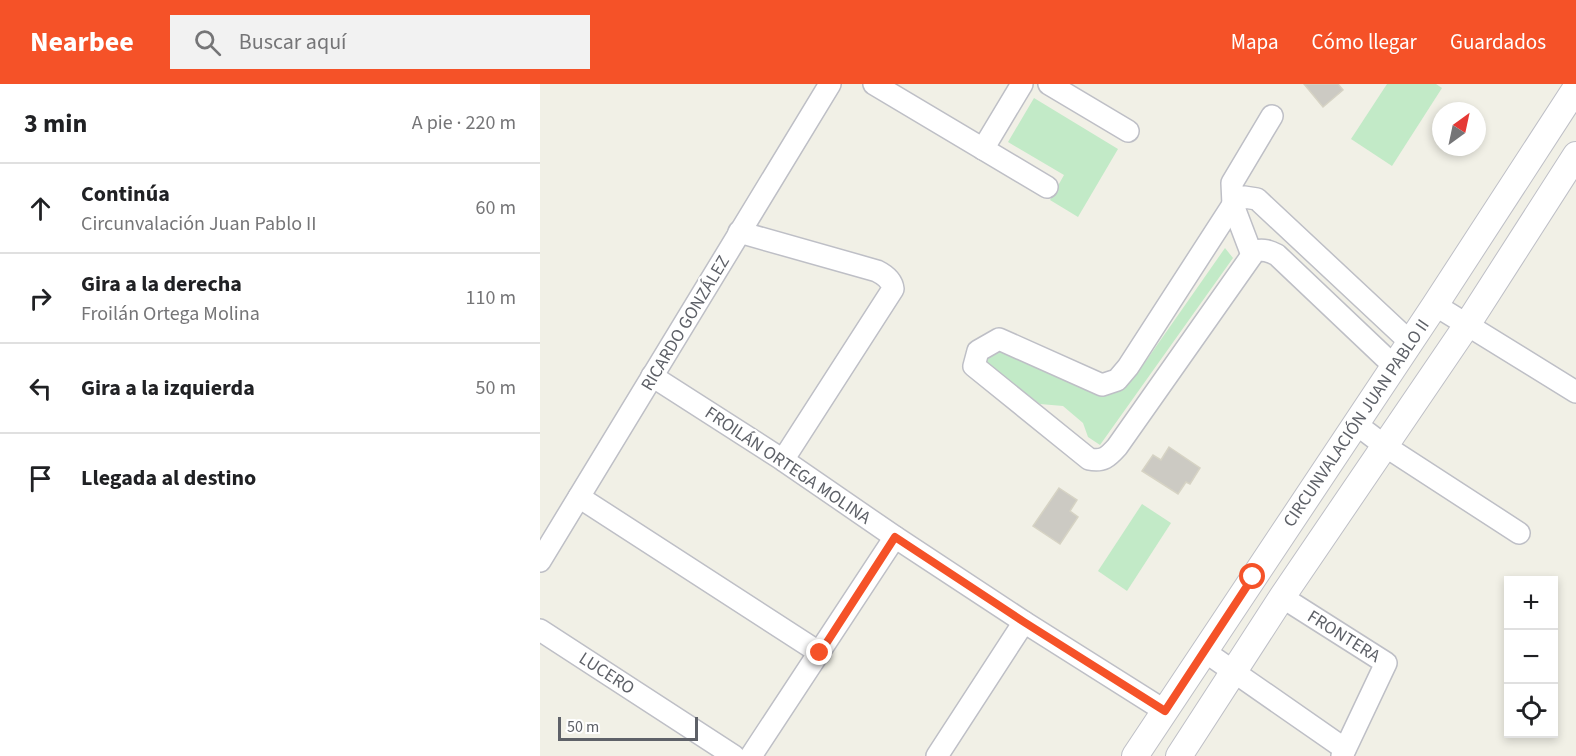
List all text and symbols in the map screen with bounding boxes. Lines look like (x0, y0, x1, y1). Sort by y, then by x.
search box (170, 15, 590, 69)
text: Nearbee (30, 22, 134, 62)
icon: search (191, 26, 224, 59)
text: Buscar aquí (239, 26, 347, 58)
text: Mapa (1231, 27, 1279, 57)
text: Cómo llegar (1312, 27, 1417, 57)
text: Guardados (1450, 27, 1546, 57)
north arrow (1432, 102, 1486, 156)
text: 3 min (24, 105, 87, 142)
text: A pie · 220 m (412, 109, 516, 137)
text: Continúa (81, 178, 170, 210)
icon: ahead (24, 192, 57, 225)
text: 60 m (476, 194, 516, 222)
text: Circunvalación Juan Pablo II (81, 210, 317, 238)
street label: RICARDO GONZÁLEZ (635, 251, 736, 396)
text: Gira a la derecha (81, 268, 242, 300)
icon: right (24, 282, 57, 315)
text: 110 m (466, 284, 516, 312)
text: Froilán Ortega Molina (81, 300, 260, 328)
street label: CIRCUNVALACIÓN JUAN PABLO II (1277, 314, 1436, 532)
icon: left (24, 372, 57, 405)
text: Gira a la izquierda (81, 372, 255, 404)
text: 50 m (476, 374, 516, 402)
street label: FROILÁN ORTEGA MOLINA (700, 401, 876, 530)
icon: arrive (24, 462, 57, 495)
text: Llegada al destino (81, 462, 256, 494)
route start (1239, 563, 1265, 589)
map controls (1504, 576, 1558, 738)
button: + (1504, 576, 1558, 630)
street label: FRONTERA (1302, 604, 1385, 669)
button: − (1504, 630, 1558, 684)
route end (806, 639, 832, 665)
street label: LUCERO (574, 646, 639, 701)
button: locate (1504, 684, 1558, 738)
scale bar (558, 714, 698, 742)
text: 50 m (567, 716, 599, 738)

